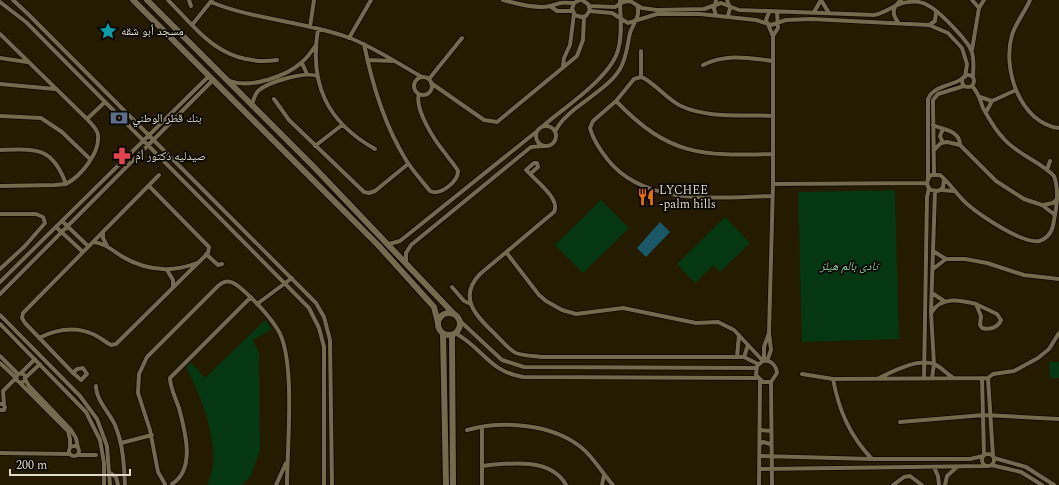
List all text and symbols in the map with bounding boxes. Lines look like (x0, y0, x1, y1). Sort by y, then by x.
place icon: مسجد أبو شقه (98, 21, 118, 41)
place label: مسجد أبو شقه (121, 22, 184, 41)
bank icon: بنك قطر الوطني (109, 108, 129, 128)
place label: بنك قطر الوطني (132, 109, 202, 128)
pharmacy icon: صيدليه دكتور أم (112, 146, 132, 166)
place label: صيدليه دكتور أم (135, 147, 206, 166)
place label: LYCHEE -palm hills (659, 181, 716, 214)
restaurant icon: LYCHEE -palm hills (636, 187, 656, 207)
park label: نادى بالم هيلز (819, 257, 880, 276)
scale bar (10, 451, 130, 477)
text: 200 m (16, 456, 47, 475)

